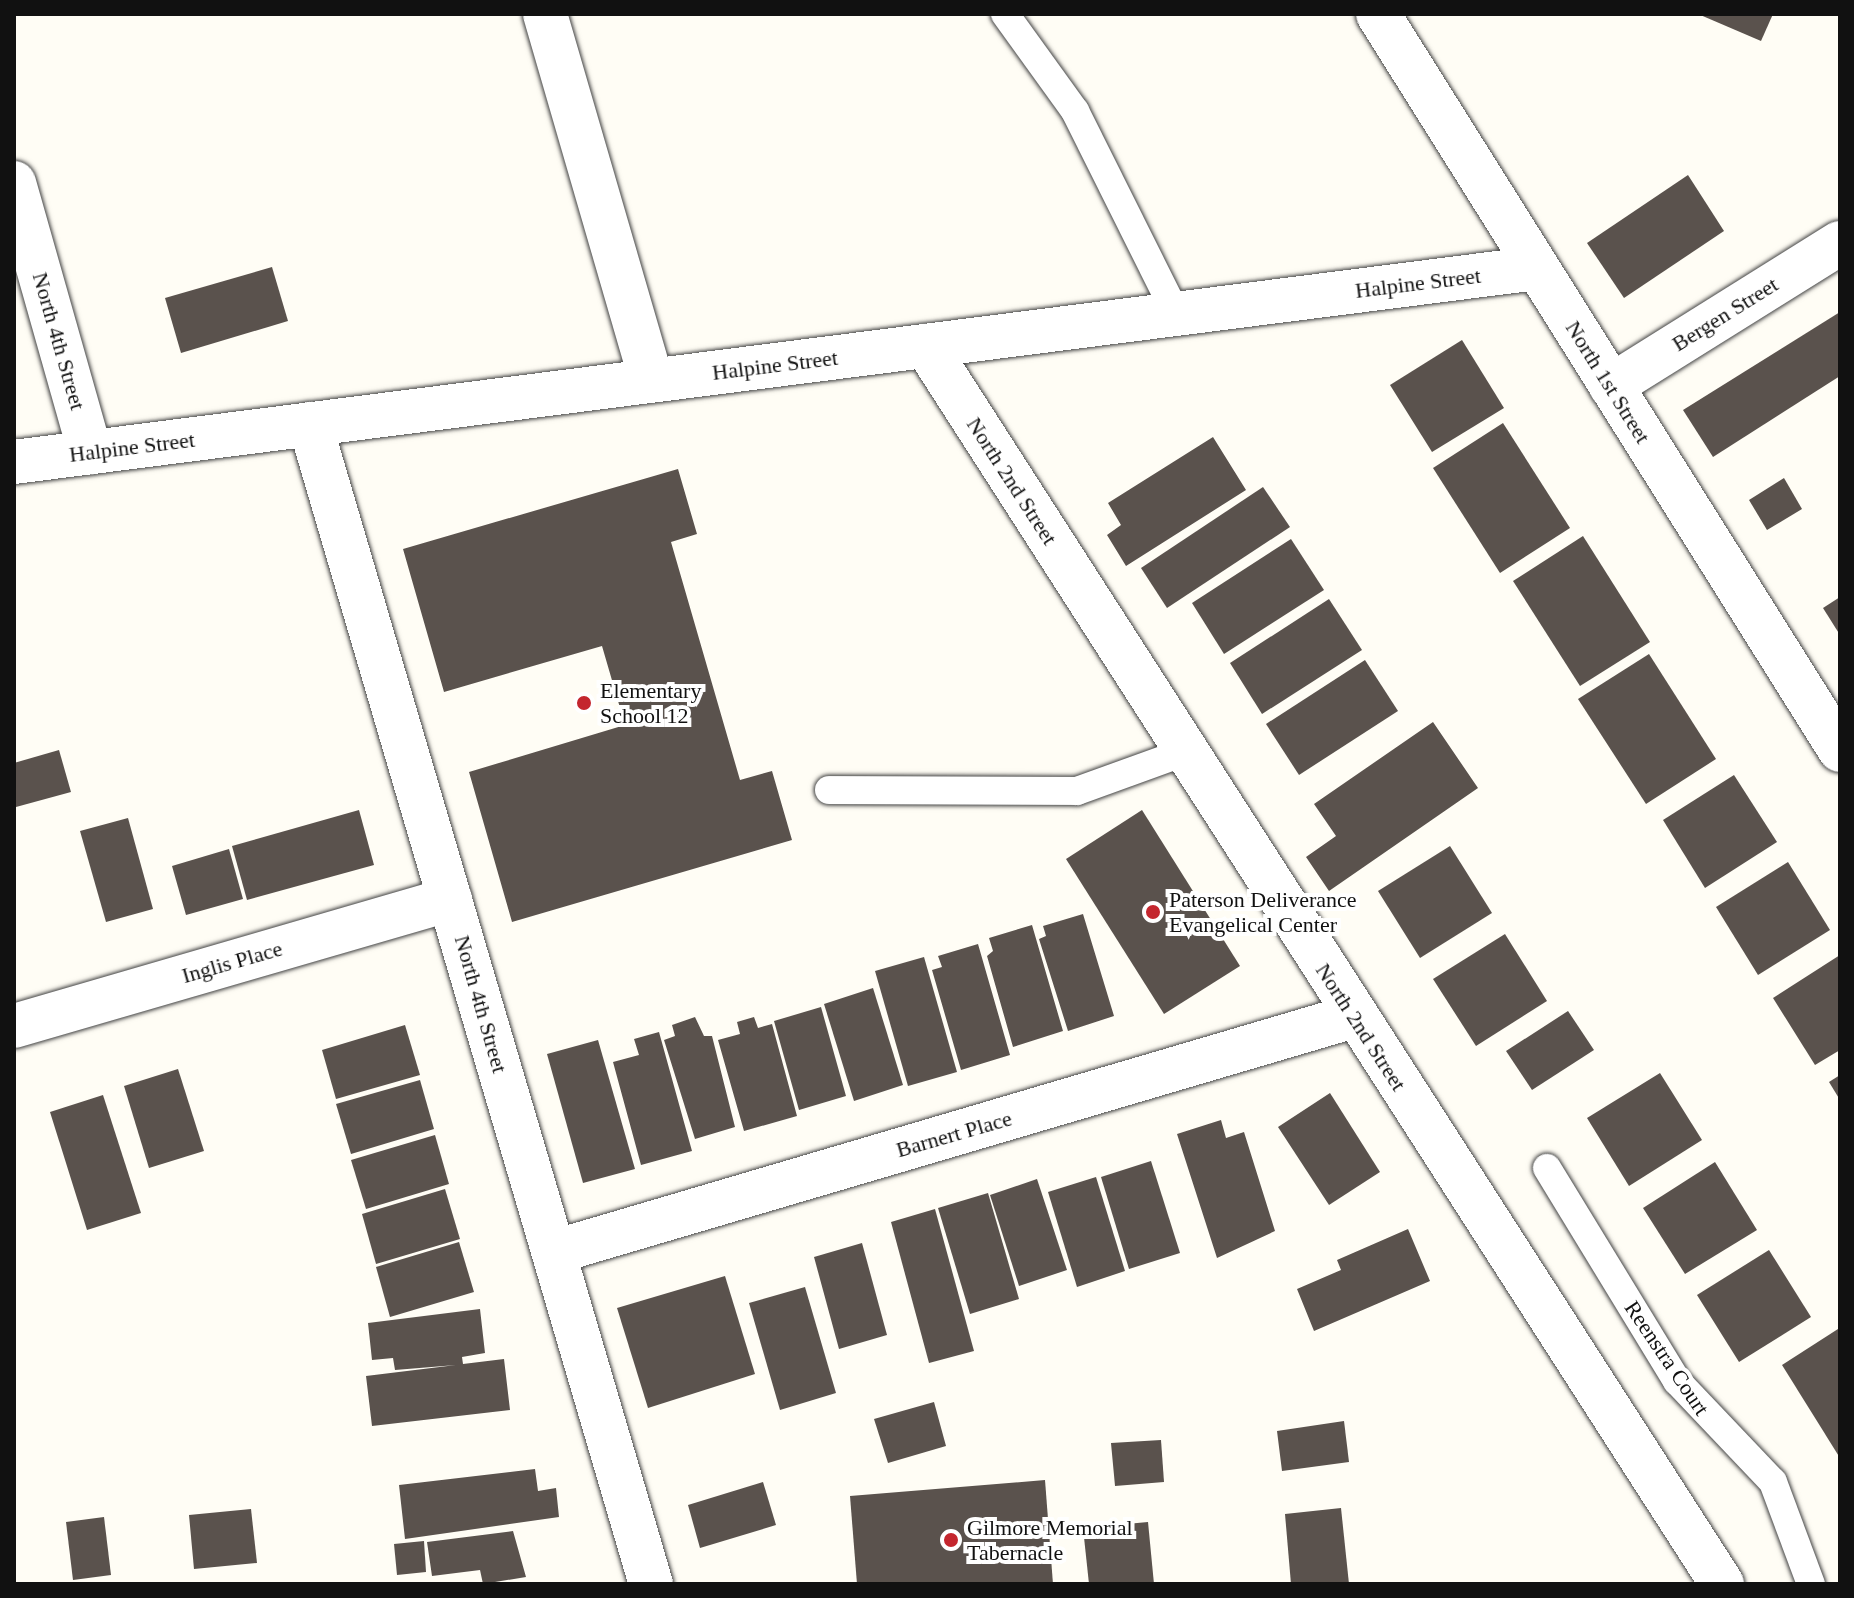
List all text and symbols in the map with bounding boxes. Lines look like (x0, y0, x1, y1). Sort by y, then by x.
street label: Halpine Street (1354, 262, 1482, 304)
street label: North 4th Street (27, 269, 91, 413)
street label: Bergen Street (1667, 271, 1783, 357)
street label: North 1st Street (1560, 316, 1656, 448)
street label: Halpine Street (711, 344, 839, 386)
street label: North 2nd Street (961, 412, 1063, 550)
street label: Halpine Street (68, 426, 196, 468)
place label: Elementary School 12 (600, 677, 701, 728)
marker: Elementary School 12 (575, 694, 593, 712)
place label: Paterson Deliverance Evangelical Center (1169, 886, 1357, 938)
marker: Paterson Deliverance Evangelical Center (1144, 903, 1162, 921)
street label: North 4th Street (449, 932, 513, 1076)
street label: Inglis Place (179, 935, 285, 989)
street label: North 2nd Street (1310, 958, 1412, 1096)
street label: Barnert Place (893, 1105, 1015, 1163)
street label: Reenstra Court (1619, 1296, 1715, 1420)
place label: Gilmore Memorial Tabernacle (967, 1514, 1133, 1566)
marker: Gilmore Memorial Tabernacle (942, 1531, 960, 1549)

